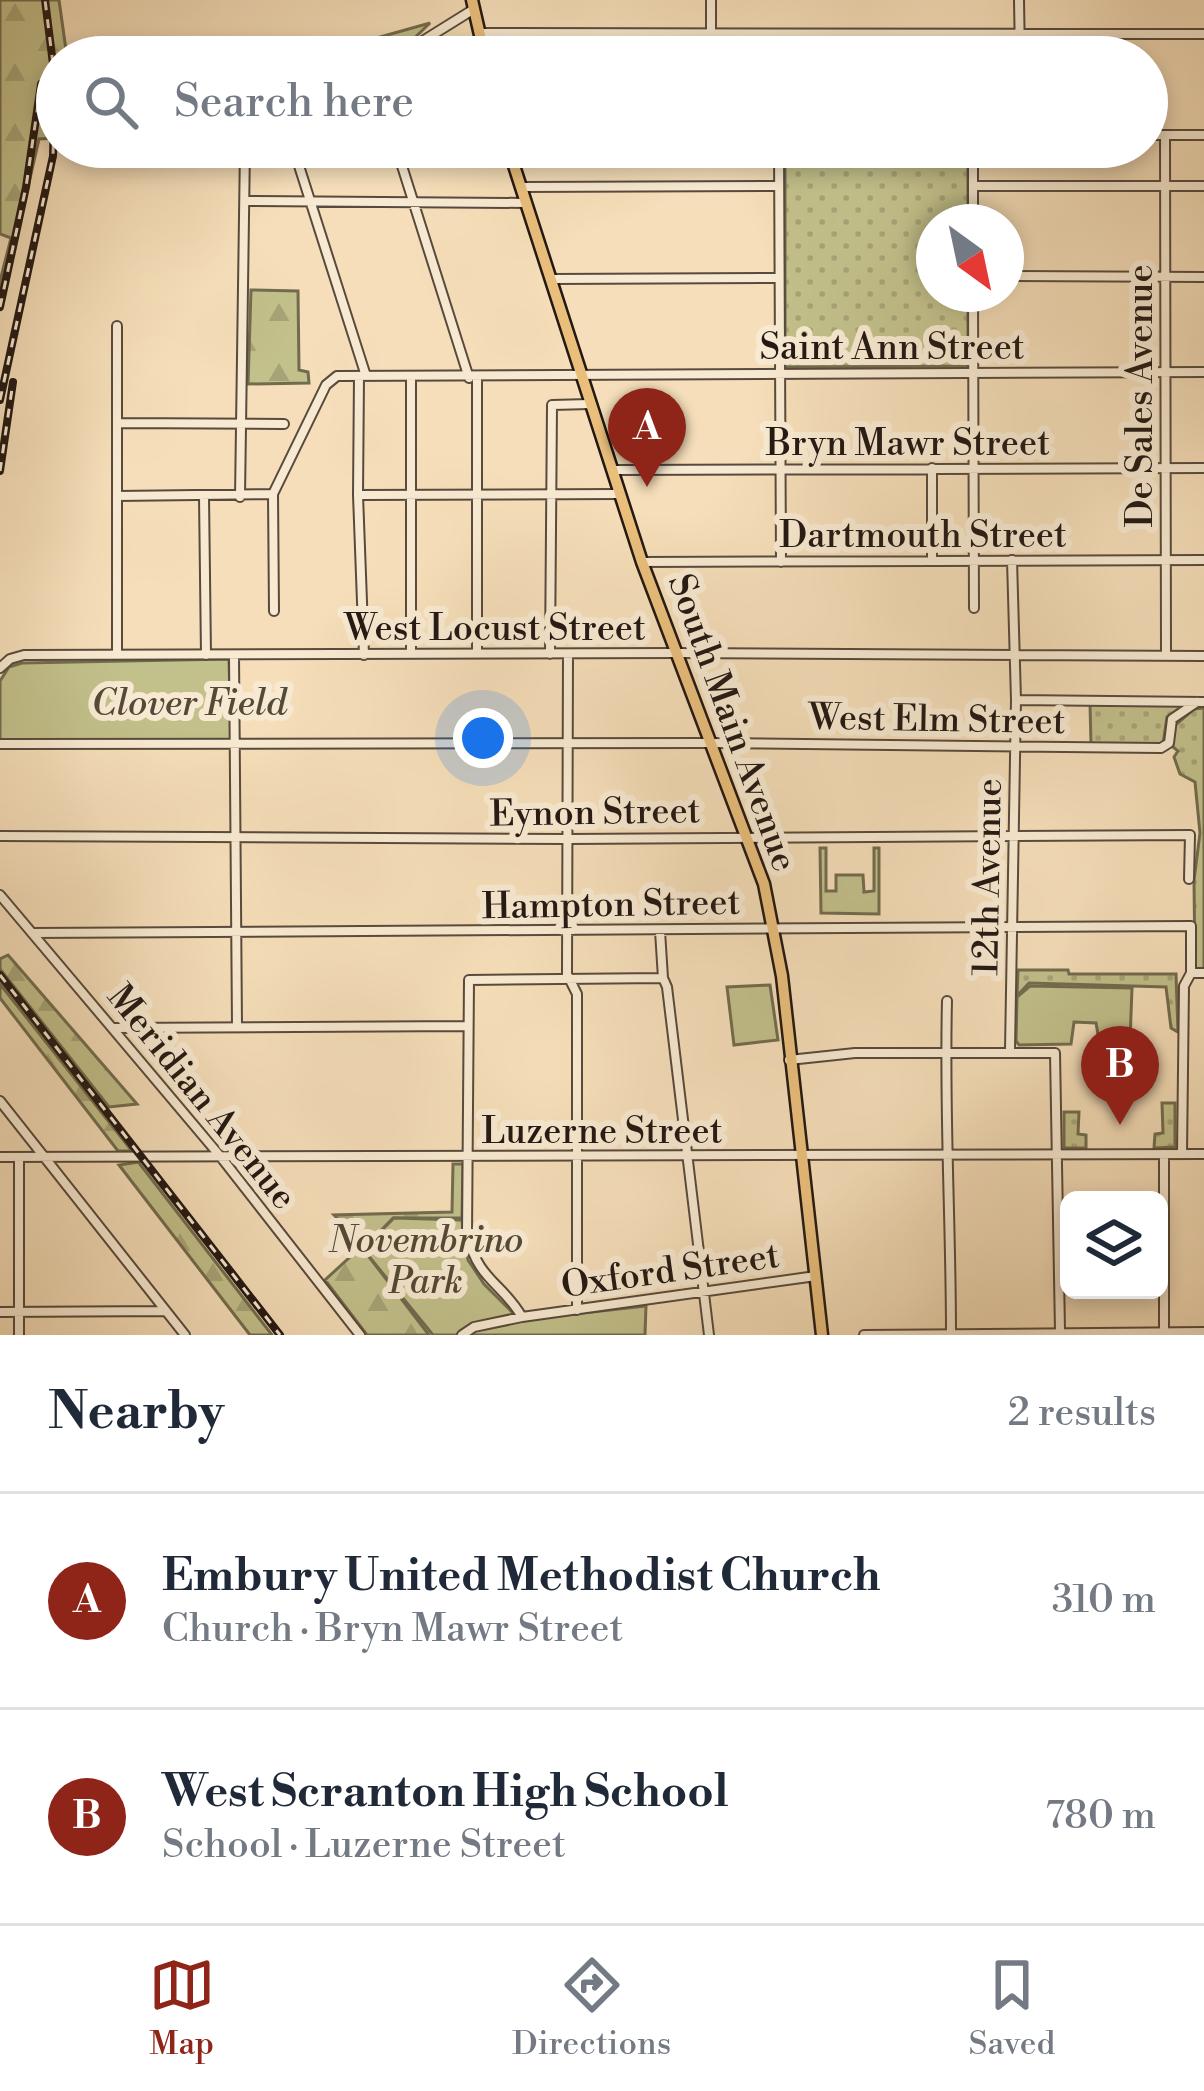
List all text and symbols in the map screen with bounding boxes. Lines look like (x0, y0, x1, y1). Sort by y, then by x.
search box (36, 36, 1168, 168)
icon: search (78, 69, 144, 135)
text: Search here (174, 74, 414, 131)
north arrow (916, 204, 1024, 312)
street label: De Sales Avenue (1119, 264, 1164, 528)
street label: Saint Ann Street (759, 326, 1025, 371)
pin: A (608, 388, 686, 487)
street label: Bryn Mawr Street (765, 422, 1050, 467)
street label: Dartmouth Street (779, 514, 1067, 559)
street label: South Main Avenue (657, 568, 806, 878)
street label: West Locust Street (343, 607, 646, 652)
park label: Clover Field (92, 682, 288, 727)
street label: West Elm Street (807, 696, 1066, 745)
your location (453, 708, 513, 768)
street label: 12th Avenue (964, 778, 1013, 976)
street label: Eynon Street (489, 789, 701, 838)
street label: Hampton Street (481, 881, 741, 930)
street label: Meridian Avenue (97, 976, 305, 1219)
pin: B (1081, 1026, 1159, 1125)
street label: Luzerne Street (482, 1110, 723, 1155)
map controls (1060, 1191, 1168, 1299)
button: layers (1060, 1191, 1168, 1299)
park label: Novembrino Park (328, 1219, 523, 1305)
street label: Oxford Street (558, 1234, 783, 1309)
text: Nearby (48, 1381, 224, 1445)
text: 2 results (1008, 1389, 1156, 1438)
text: Embury United Methodist Church (162, 1548, 881, 1605)
text: A (73, 1576, 101, 1625)
text: 310 m (1052, 1576, 1156, 1625)
text: Church · Bryn Mawr Street (162, 1605, 623, 1654)
text: West Scranton High School (162, 1764, 729, 1821)
text: B (72, 1792, 102, 1841)
text: 780 m (1045, 1792, 1156, 1841)
text: School · Luzerne Street (162, 1821, 566, 1870)
tab: Map (149, 1952, 215, 2065)
tab: Directions (512, 1952, 671, 2065)
tab: Saved (969, 1952, 1055, 2065)

